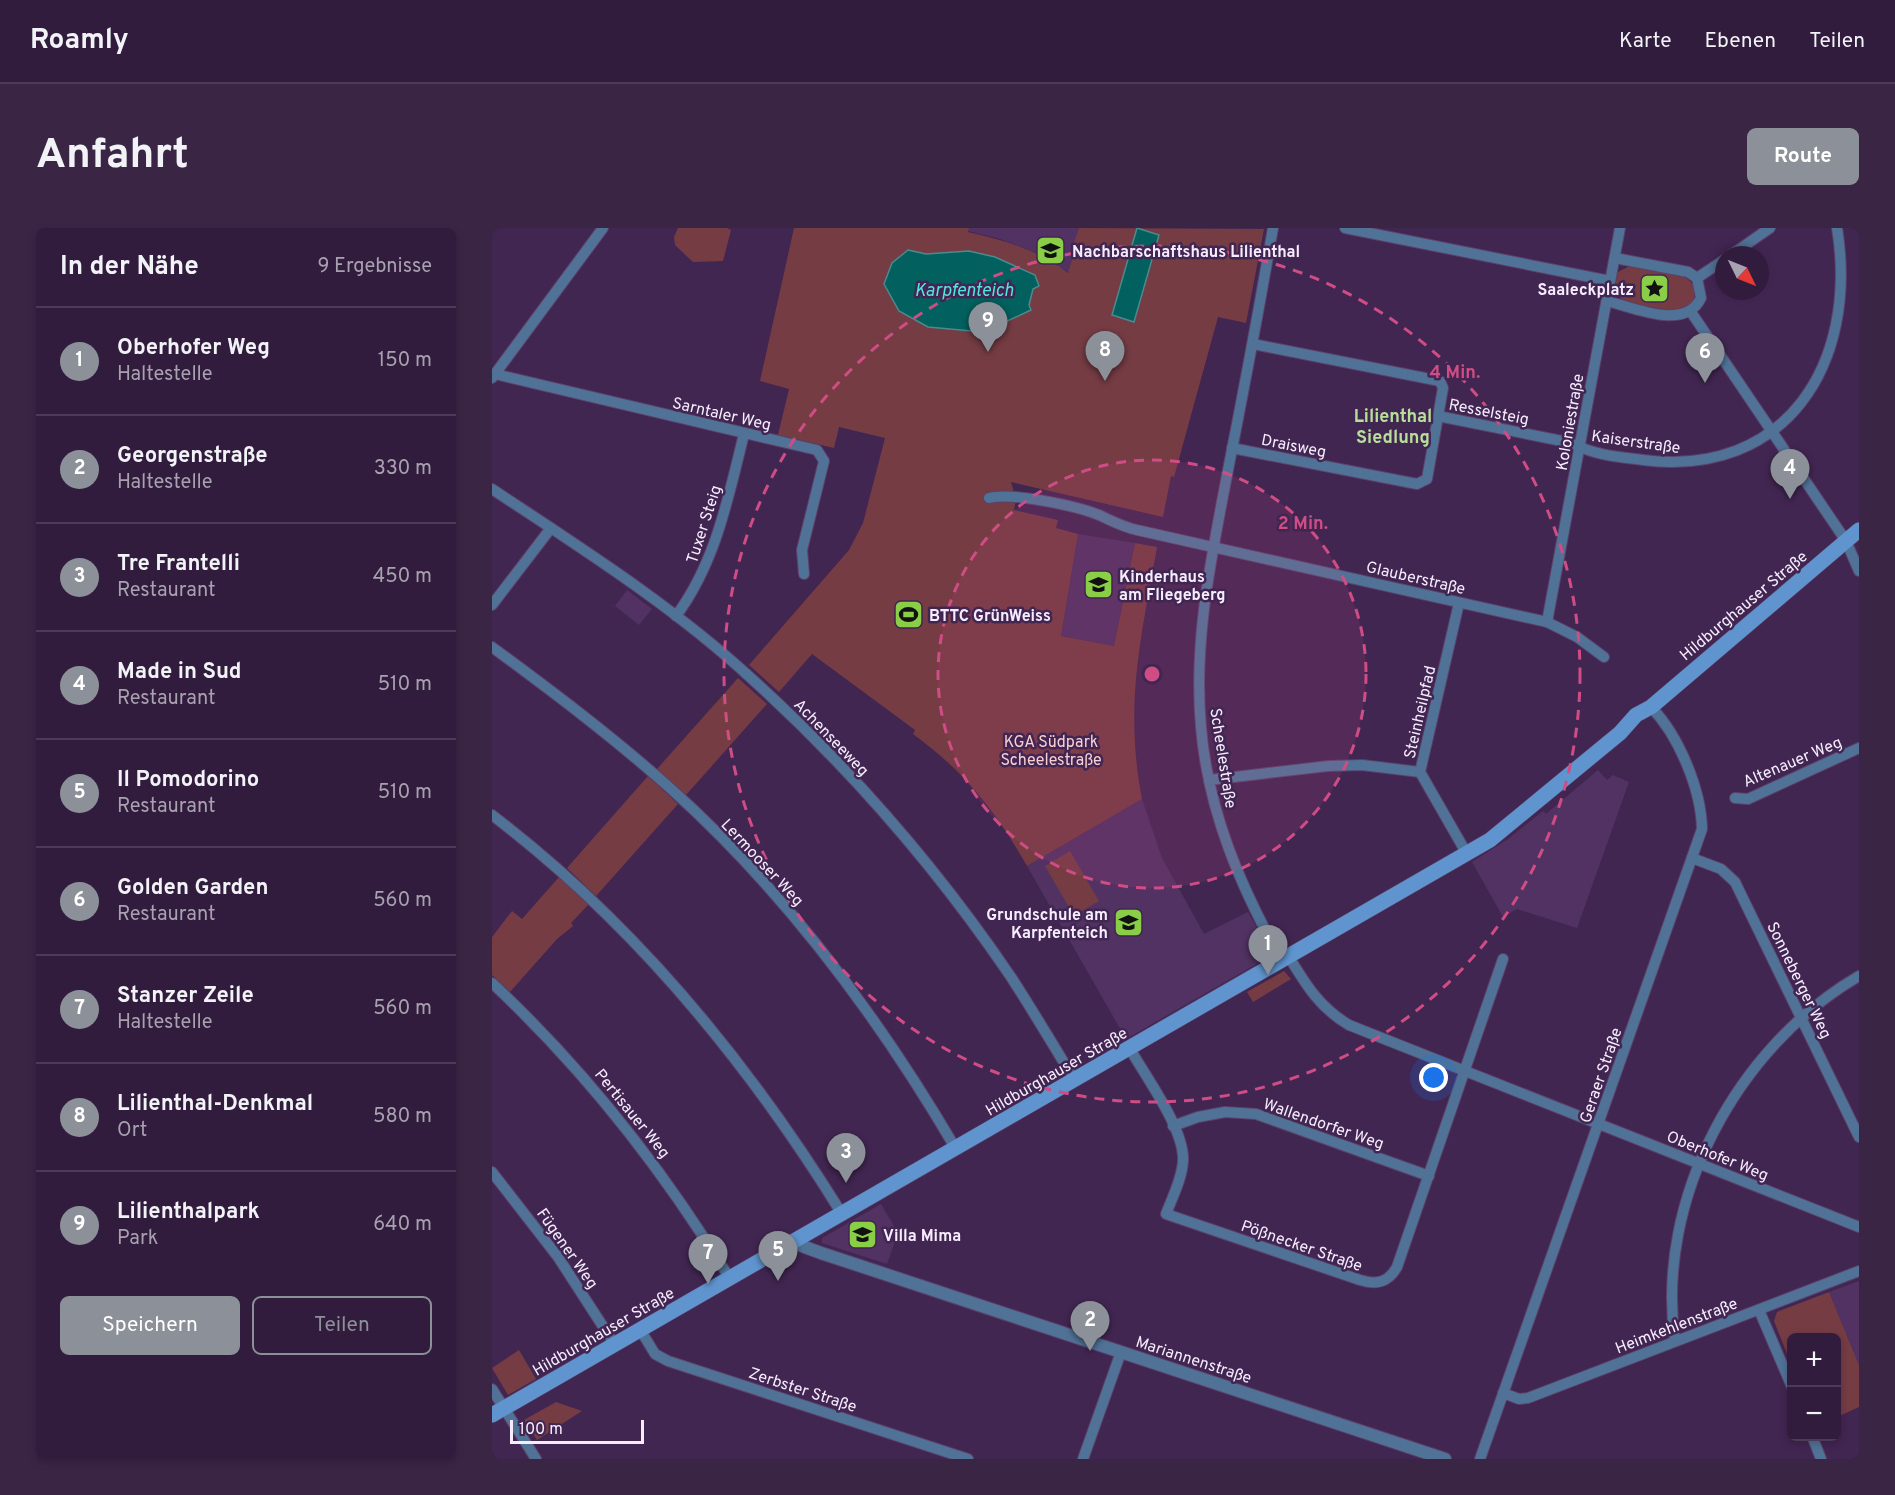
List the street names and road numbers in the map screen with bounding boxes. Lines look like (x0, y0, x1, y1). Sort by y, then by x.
street label: Koloniestraße (1553, 372, 1589, 472)
street label: Sarntaler Weg (670, 394, 773, 436)
street label: Resselsteig (1447, 395, 1530, 431)
street label: Kaiserstraße (1590, 427, 1681, 459)
street label: Draisweg (1259, 431, 1328, 463)
street label: Tuxer Steig (683, 483, 727, 566)
street label: Hildburghauser Straße (1676, 547, 1812, 666)
street label: Glauberstraße (1364, 558, 1467, 600)
street label: Steinheilpfad (1401, 664, 1441, 761)
street label: Achenseeweg (789, 696, 872, 781)
street label: Scheelestraße (1204, 707, 1240, 810)
street label: Altenauer Weg (1740, 733, 1845, 793)
street label: Lermooser Weg (716, 815, 807, 911)
street label: Sonneberger Weg (1761, 919, 1835, 1043)
street label: Hildburghauser Straße (982, 1024, 1132, 1122)
street label: Geraer Straße (1576, 1025, 1628, 1126)
street label: Pertisauer Weg (589, 1065, 674, 1163)
street label: Wallendorfer Weg (1260, 1095, 1386, 1155)
street label: Oberhofer Weg (1663, 1127, 1771, 1186)
street label: Fügener Weg (531, 1205, 602, 1293)
street label: Pößnecker Straße (1238, 1217, 1365, 1277)
street label: Hildburghauser Straße (529, 1284, 679, 1382)
street label: Heimkehlenstraße (1613, 1294, 1741, 1359)
street label: Mariannenstraße (1133, 1333, 1254, 1389)
street label: Zerbster Straße (746, 1364, 859, 1418)

